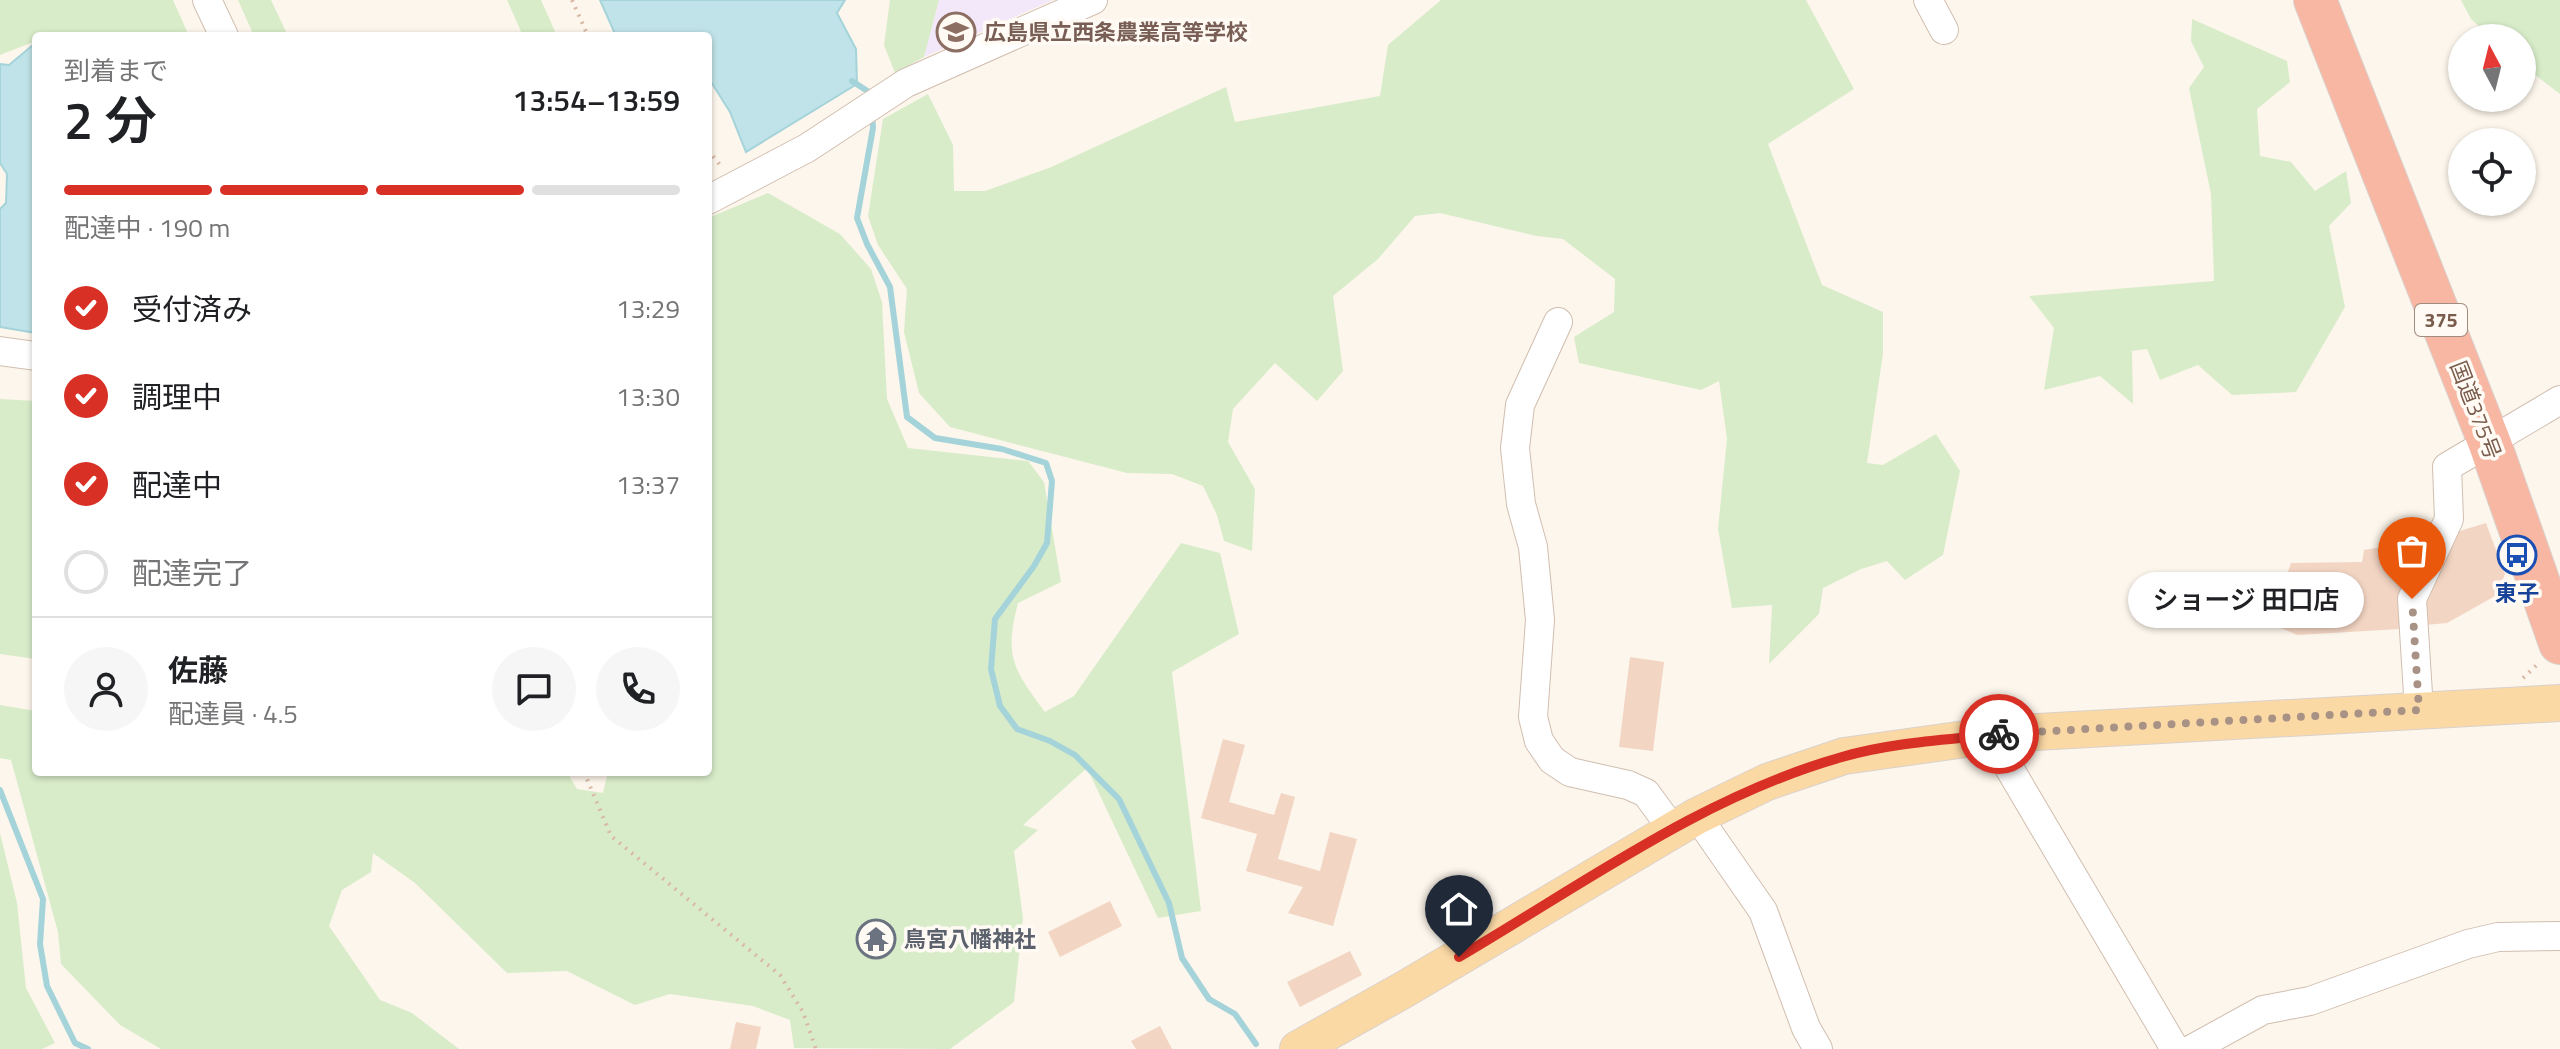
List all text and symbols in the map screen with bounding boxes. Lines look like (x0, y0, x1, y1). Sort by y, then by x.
school or university icon: 広島県立西条農業高等学校 (935, 11, 977, 53)
place label: 広島県立西条農業高等学校 (984, 15, 1248, 49)
north arrow (2448, 24, 2536, 112)
map controls (2448, 24, 2536, 216)
text: 到着まで (64, 51, 168, 90)
text: 13:54–13:59 (513, 77, 680, 123)
text: 2 分 (64, 80, 157, 159)
button: locate (2448, 128, 2536, 216)
text: 配達中 · 190 m (64, 208, 230, 247)
icon: check (64, 286, 108, 330)
text: 受付済み (132, 286, 252, 332)
text: 13:29 (616, 289, 680, 328)
road number: 375 (2415, 304, 2467, 336)
street label: 国道375号 (2442, 356, 2510, 464)
icon: check (64, 374, 108, 418)
text: 調理中 (132, 374, 222, 420)
text: 13:30 (616, 377, 680, 416)
icon: check (64, 462, 108, 506)
text: 配達中 (132, 462, 222, 508)
text: 13:37 (616, 465, 680, 504)
pin (2378, 517, 2446, 599)
icon: bag (2390, 529, 2434, 573)
bus stop icon: 東子 (2496, 534, 2538, 576)
text: 配達完了 (132, 550, 252, 596)
callout: ショージ 田口店 (2128, 571, 2364, 627)
place label: 東子 (2495, 576, 2539, 610)
text: ショージ 田口店 (2152, 580, 2340, 619)
button: person (64, 647, 148, 731)
text: 佐藤 (168, 647, 228, 693)
button: chat (492, 647, 576, 731)
button: phone (596, 647, 680, 731)
text: 配達員 · 4.5 (168, 694, 298, 733)
courier (1959, 694, 2039, 774)
icon: bike (1977, 712, 2021, 756)
pin (1425, 875, 1493, 957)
icon: home (1437, 887, 1481, 931)
temple icon: 鳥宮八幡神社 (855, 918, 897, 960)
place label: 鳥宮八幡神社 (904, 922, 1036, 956)

